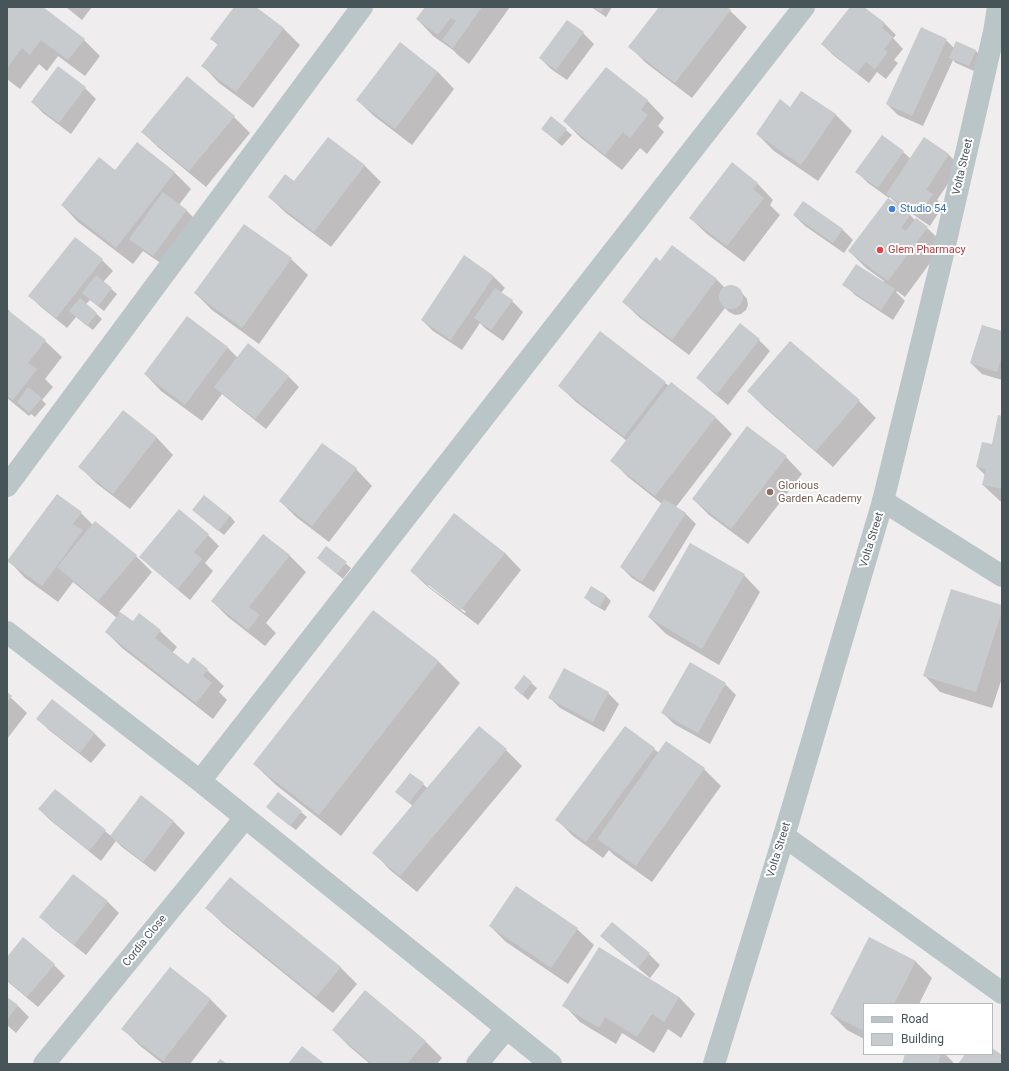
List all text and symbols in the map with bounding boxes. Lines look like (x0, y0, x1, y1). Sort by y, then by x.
street label: Volta Street (950, 138, 976, 196)
place label: Studio 54 (900, 202, 946, 216)
marker: Studio 54 (887, 204, 897, 214)
place label: Glem Pharmacy (888, 243, 966, 257)
marker: Glem Pharmacy (875, 245, 885, 255)
place label: Glorious Garden Academy (778, 479, 862, 505)
marker: Glorious Garden Academy (765, 487, 775, 497)
street label: Volta Street (857, 511, 887, 569)
street label: Volta Street (764, 821, 794, 879)
street label: Cordia Close (120, 913, 170, 969)
legend (863, 1003, 993, 1055)
text: Road (901, 1012, 929, 1026)
text: Building (901, 1032, 944, 1046)

